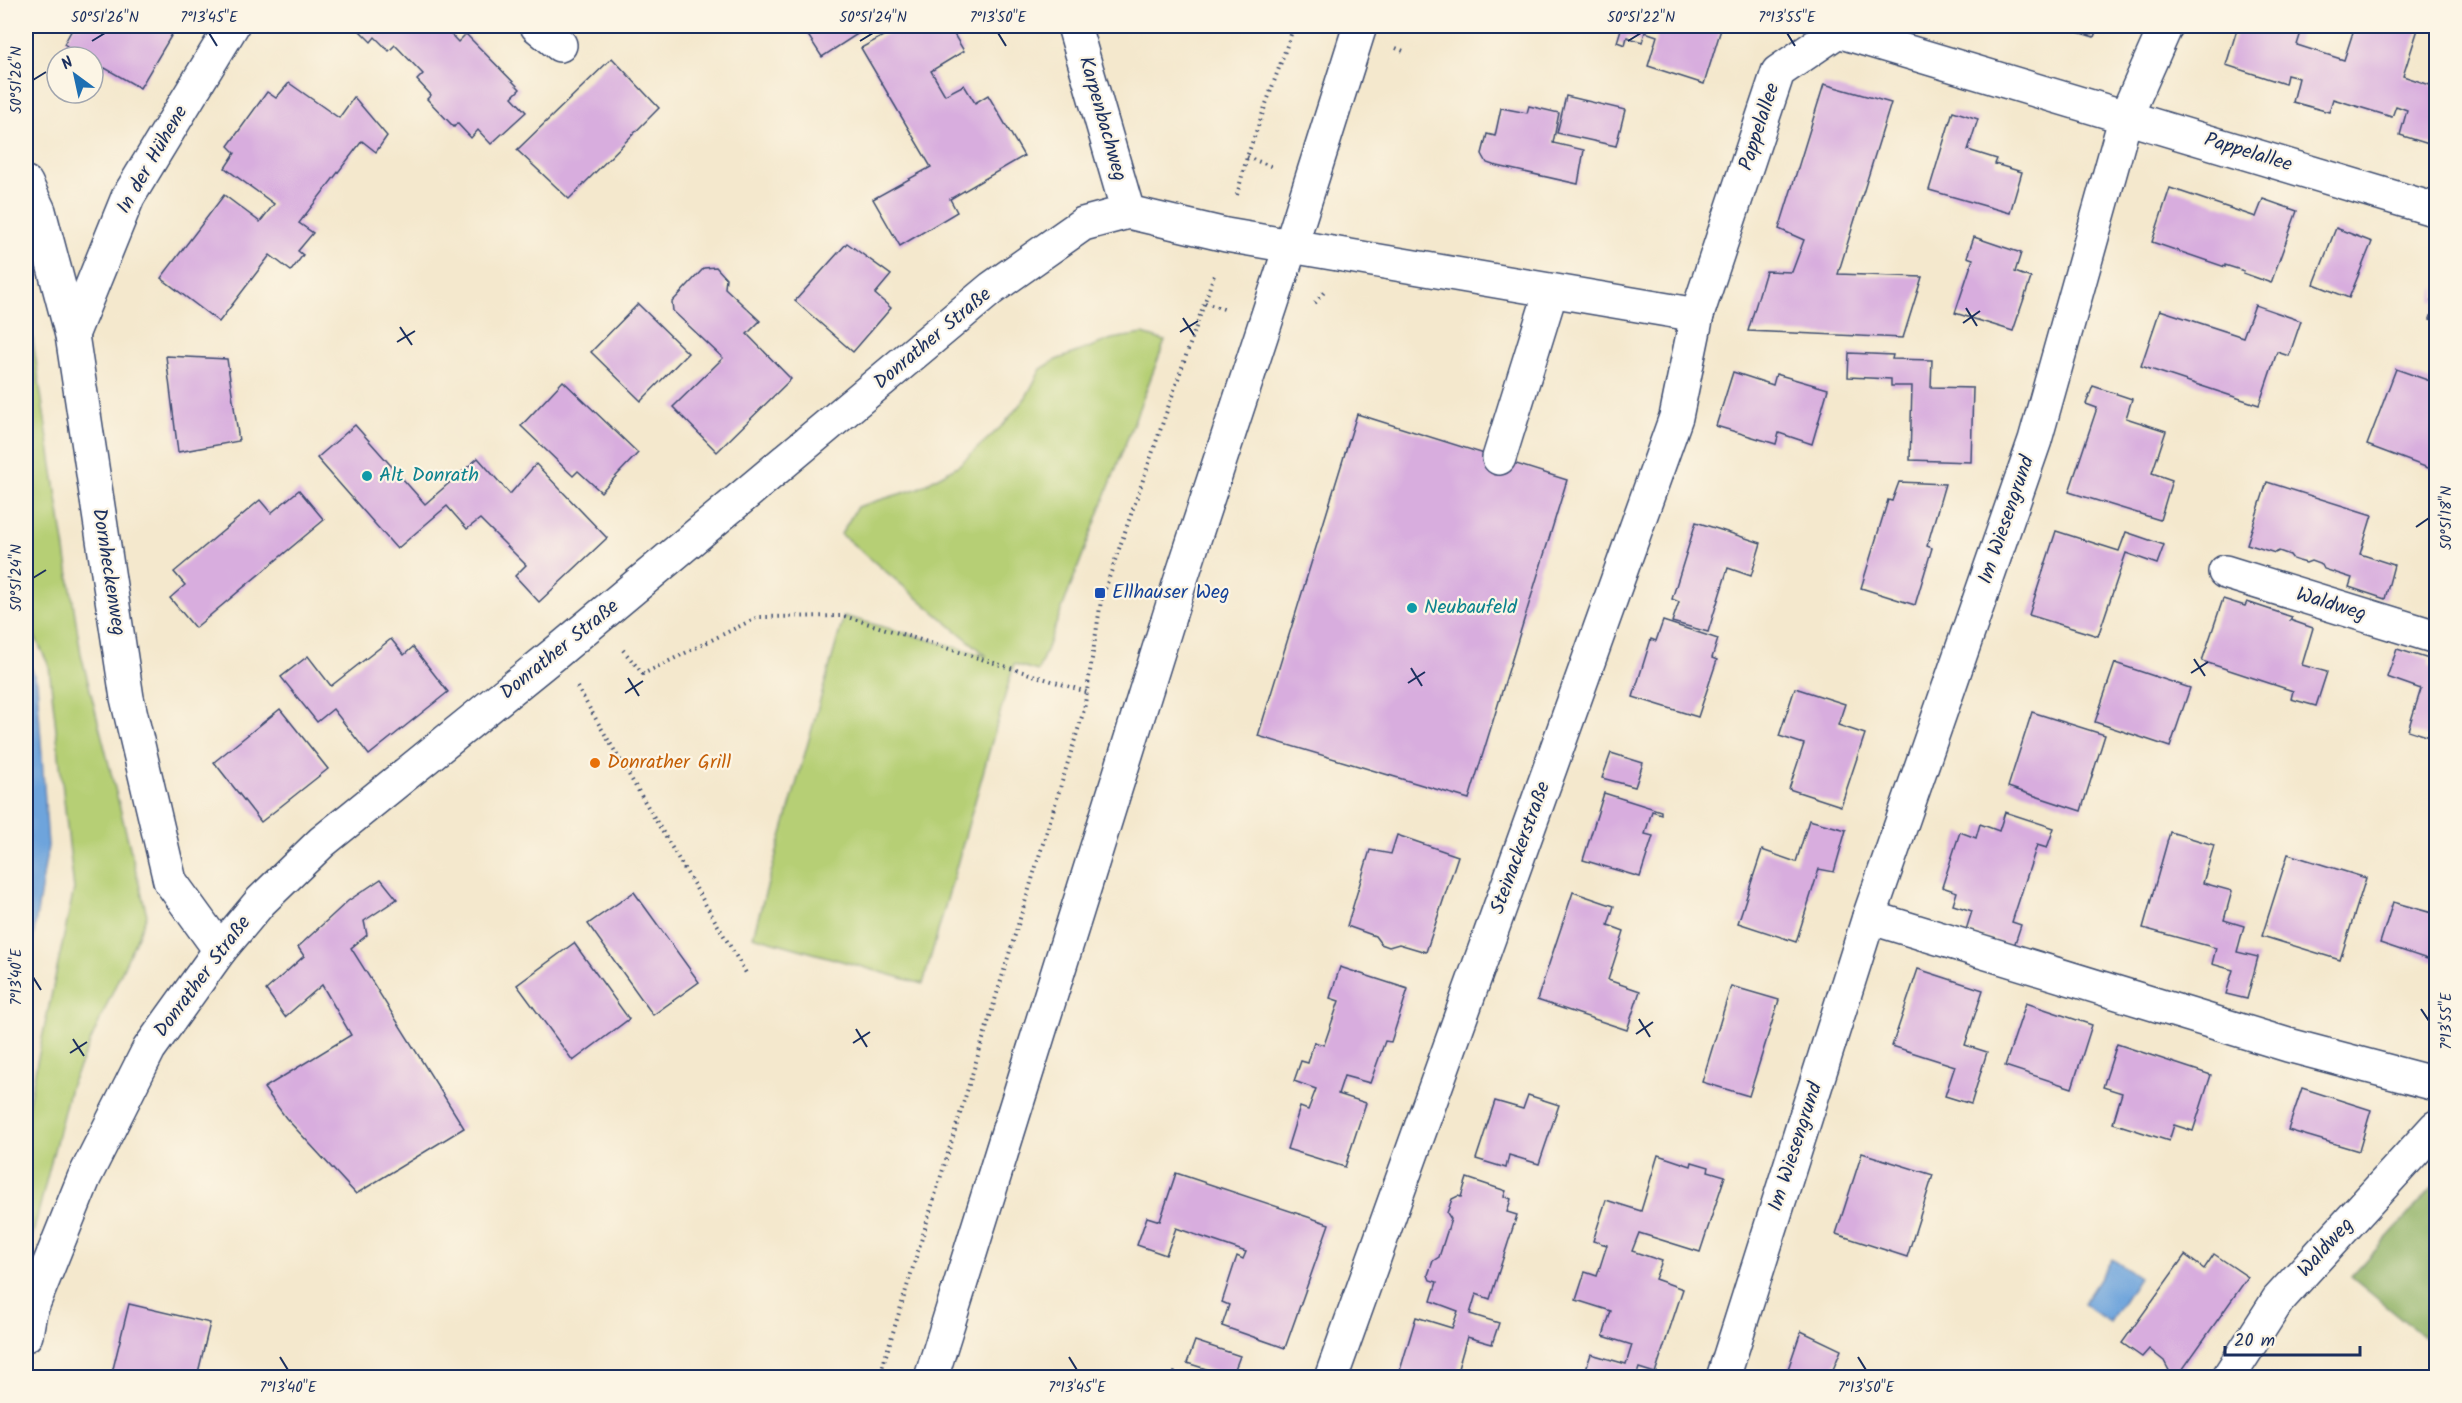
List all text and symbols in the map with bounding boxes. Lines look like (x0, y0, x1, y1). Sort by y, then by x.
text: 50°51'26"N (71, 6, 139, 30)
text: 7°13'45"E (180, 6, 239, 30)
text: 50°51'24"N (839, 6, 907, 30)
text: 7°13'50"E (970, 6, 1028, 30)
text: 50°51'22"N (1607, 6, 1675, 30)
text: 7°13'55"E (1758, 6, 1817, 30)
north arrow (45, 45, 105, 105)
text: 50°51'26"N (5, 46, 29, 114)
text: N (57, 50, 79, 77)
street label: Karpenbachweg (1069, 53, 1135, 185)
street label: Pappelallee (1731, 79, 1789, 175)
street label: In der Hühene (109, 100, 197, 220)
street label: Pappelallee (2200, 124, 2296, 182)
street label: Donrather Straße (867, 280, 999, 398)
street label: Im Wiesengrund (1970, 450, 2044, 589)
place label: Alt Donrath (379, 460, 479, 492)
marker: Alt Donrath (360, 469, 374, 483)
text: 50°51'18"N (2435, 486, 2459, 550)
street label: Dornheckenweg (82, 506, 134, 638)
text: 50°51'24"N (5, 544, 29, 612)
place label: Ellhauser Weg (1112, 577, 1230, 609)
street label: Waldweg (2292, 579, 2370, 631)
marker: Ellhauser Weg (1093, 586, 1107, 600)
street label: Donrather Straße (493, 592, 627, 708)
place label: Neubaufeld (1424, 592, 1518, 624)
marker: Neubaufeld (1405, 601, 1419, 615)
place label: Donrather Grill (607, 747, 731, 779)
marker: Donrather Grill (588, 756, 602, 770)
street label: Steinackerstraße (1482, 777, 1560, 919)
street label: Donrather Straße (146, 909, 260, 1045)
text: 7°13'40"E (5, 947, 29, 1005)
text: 7°13'55"E (2435, 991, 2459, 1050)
street label: Im Wiesengrund (1760, 1077, 1832, 1216)
street label: Waldweg (2290, 1211, 2362, 1285)
scale bar (2225, 1319, 2360, 1357)
text: 20 m (2234, 1327, 2275, 1356)
text: 7°13'40"E (260, 1376, 318, 1400)
text: 7°13'45"E (1048, 1376, 1107, 1400)
text: 7°13'50"E (1838, 1376, 1896, 1400)

